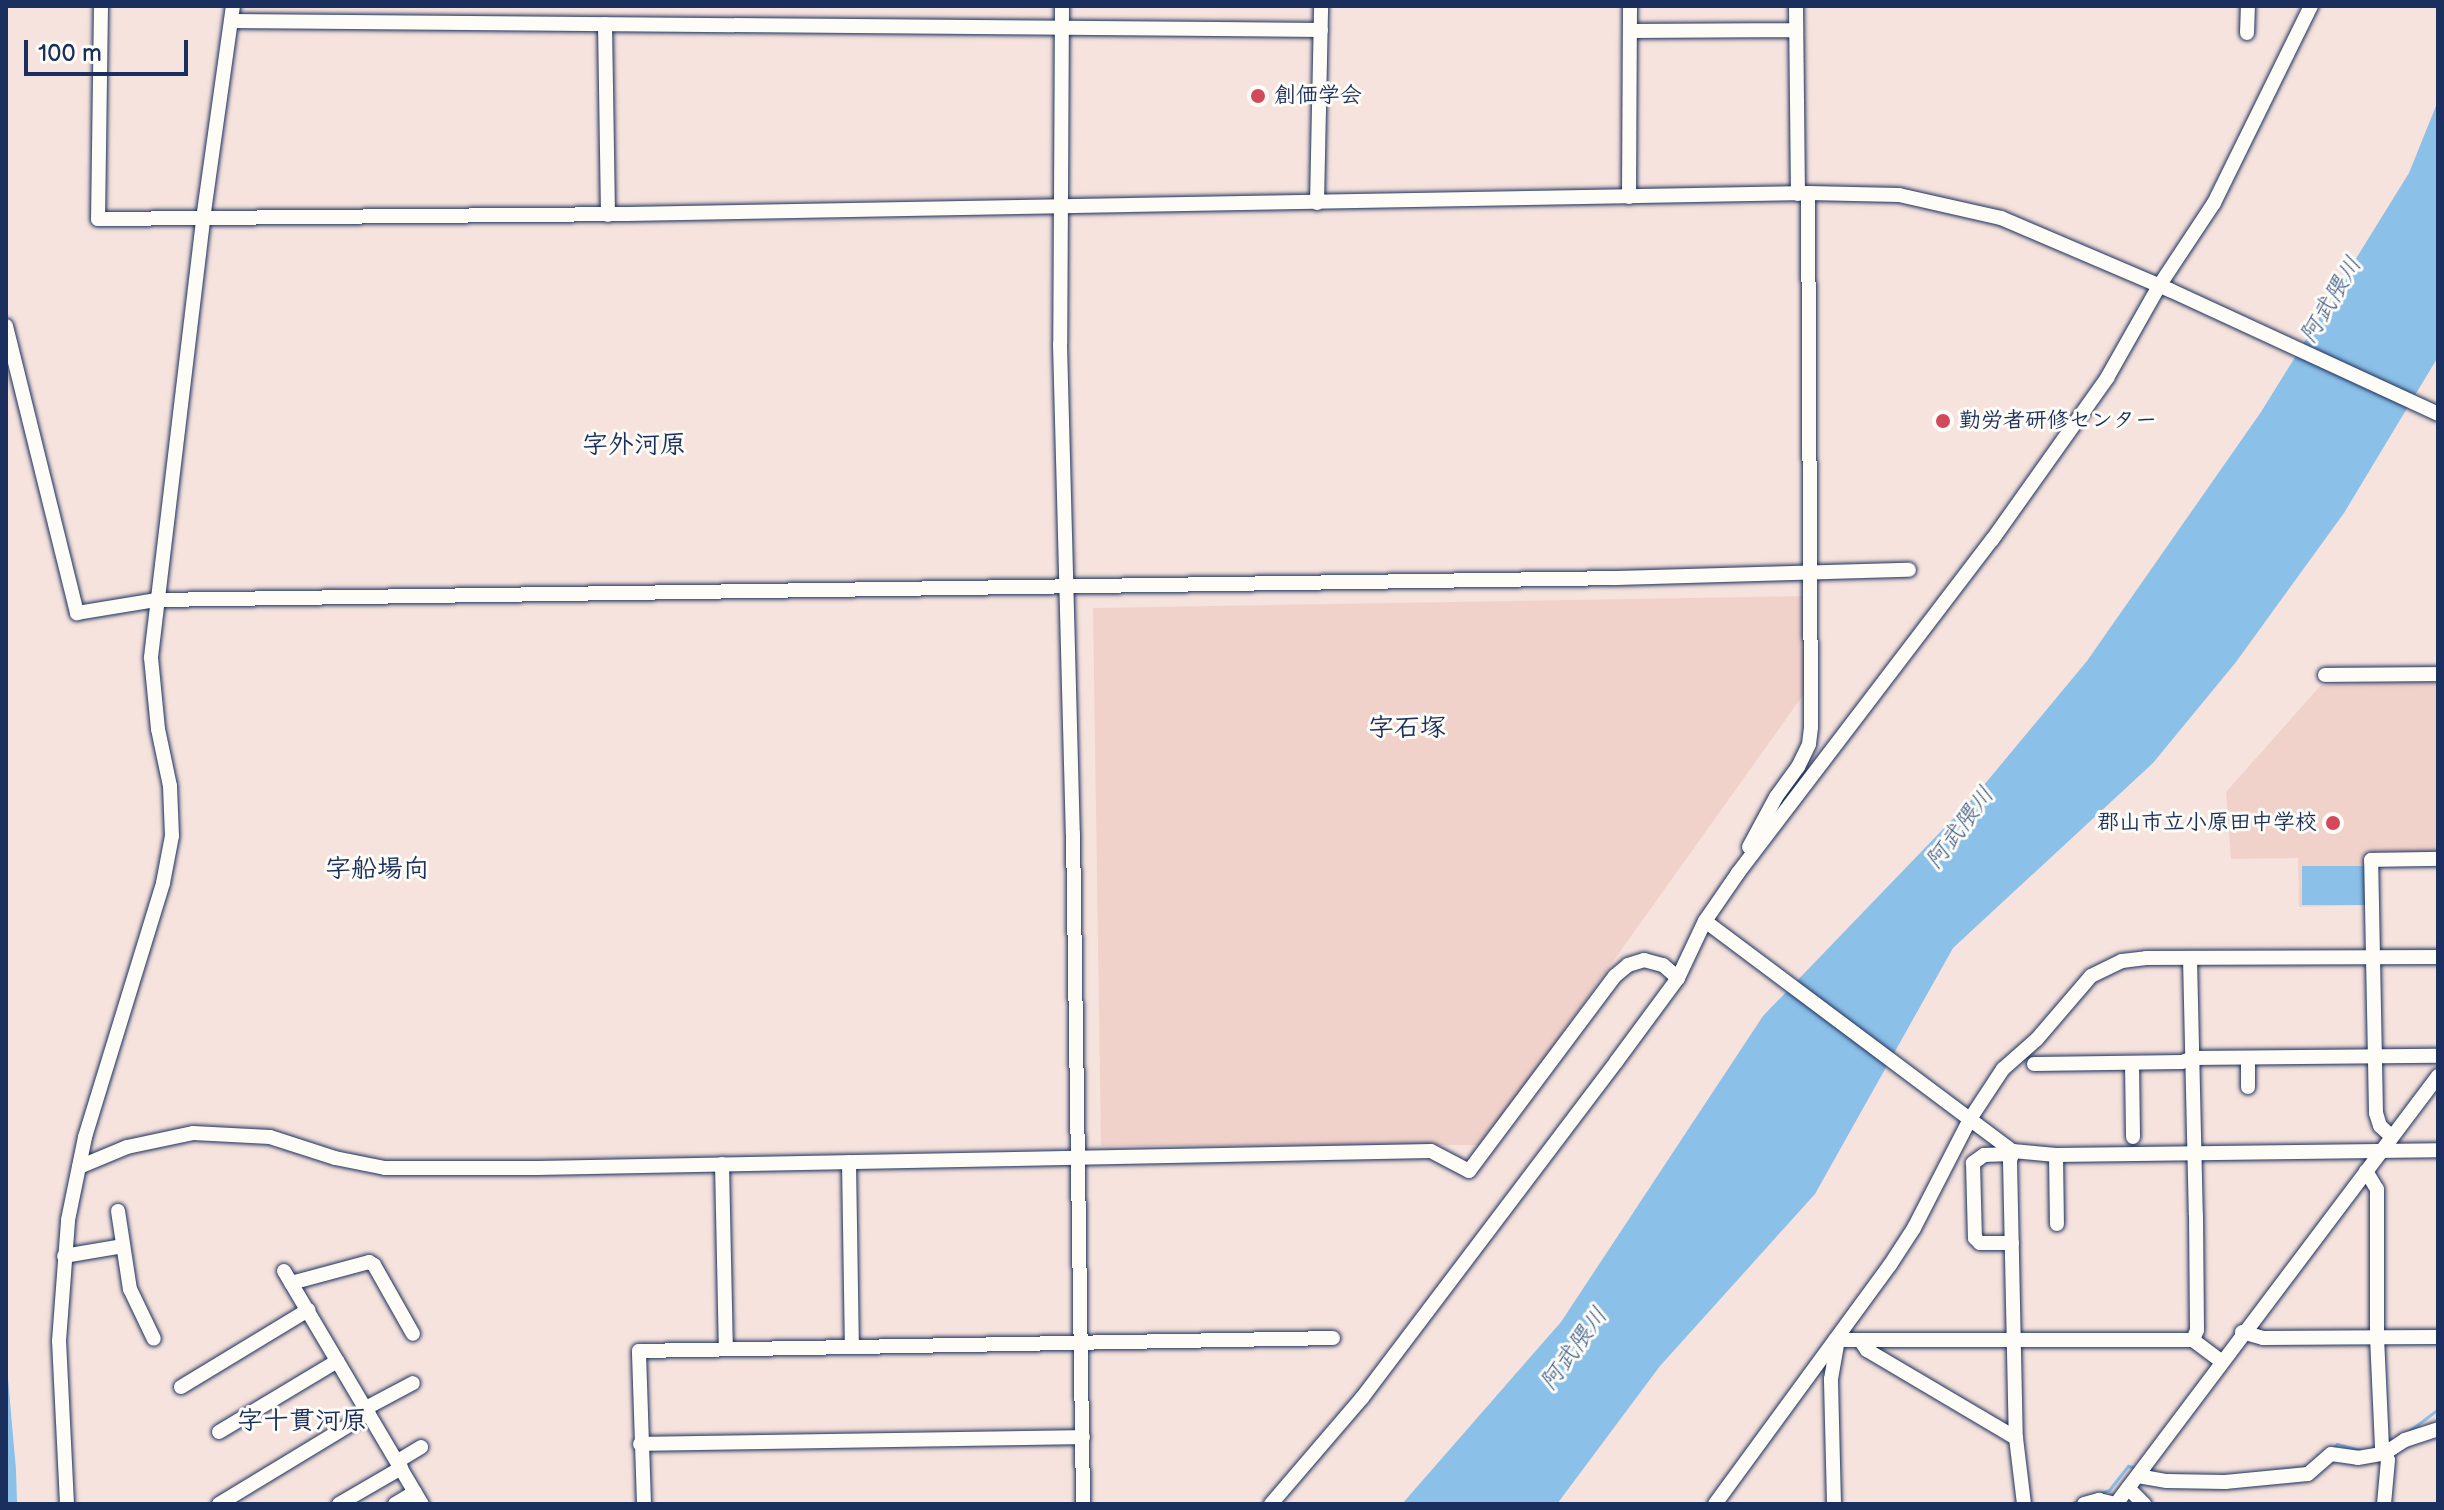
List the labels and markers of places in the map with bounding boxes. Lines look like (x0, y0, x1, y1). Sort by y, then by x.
place label: 創価学会 (1274, 83, 1362, 109)
marker: 創価学会 (1249, 87, 1267, 105)
place label: 勤労者研修センター (1959, 408, 2157, 434)
marker: 勤労者研修センター (1934, 412, 1952, 430)
place label: 郡山市立小原田中学校 (2097, 810, 2317, 836)
marker: 郡山市立小原田中学校 (2324, 814, 2342, 832)

